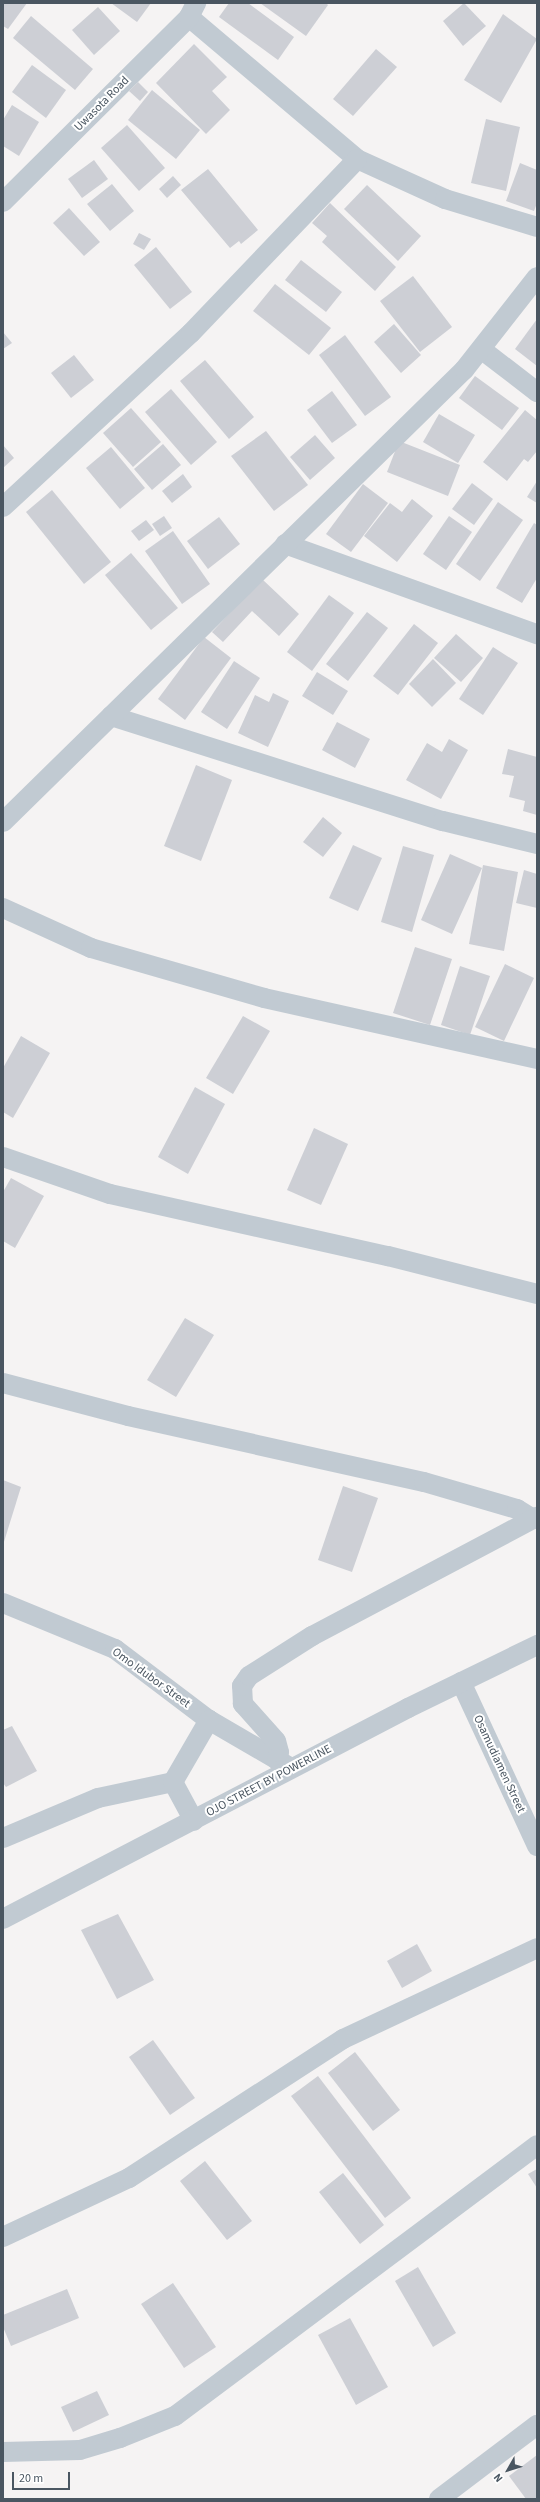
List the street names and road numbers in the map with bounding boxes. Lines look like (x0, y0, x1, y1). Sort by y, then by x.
street label: Uwasota Road (72, 74, 132, 134)
street label: Omo Idubor Street (109, 1645, 193, 1711)
street label: Osamudiamen Street (470, 1713, 528, 1815)
street label: OJO STREET BY POWERLINE (204, 1742, 334, 1820)

